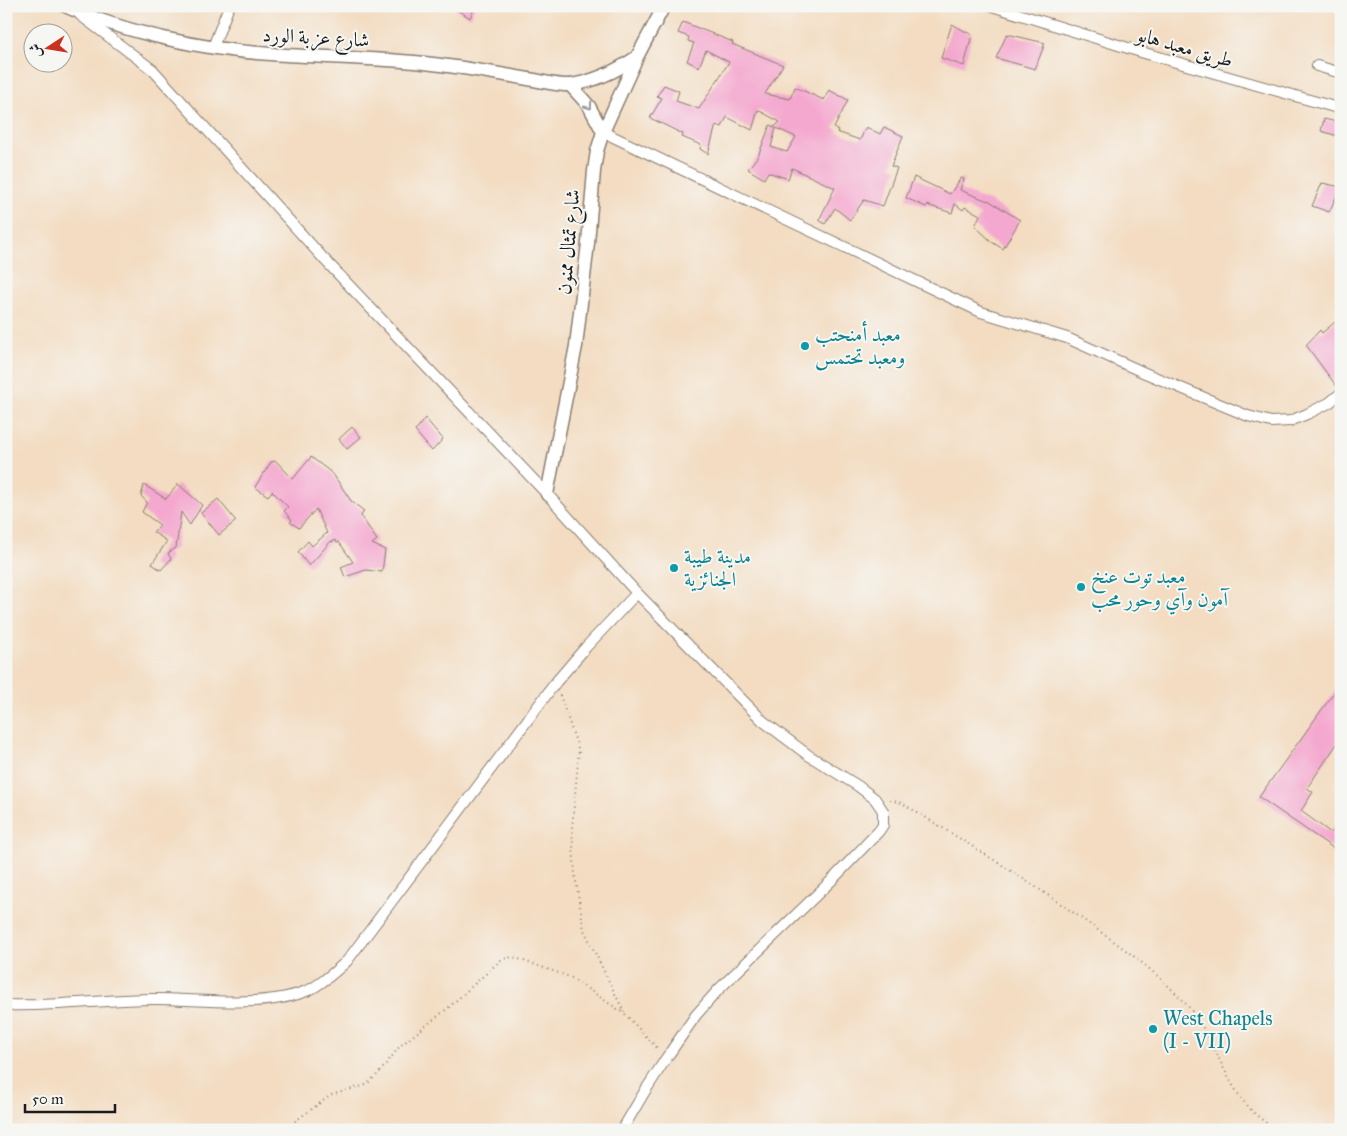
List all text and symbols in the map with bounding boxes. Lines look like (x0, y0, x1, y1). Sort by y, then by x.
street label: طريق معبد هابو (1132, 21, 1236, 73)
north arrow (22, 22, 72, 72)
street label: شارع عزبة الورد (262, 22, 370, 58)
text: ش (26, 42, 46, 59)
one-way arrow (583, 101, 592, 110)
street label: شارع تمثال ممنون (551, 188, 591, 296)
place label: معبد أمنحتب ومعبد تحتمس (815, 320, 905, 371)
marker: معبد أمنحتب ومعبد تحتمس (799, 340, 811, 352)
place label: مدينة طيبة الجنائزية (684, 544, 751, 592)
marker: مدينة طيبة الجنائزية (668, 562, 680, 574)
place label: معبد توت عنخ آمون وآي وحور محب (1091, 564, 1230, 615)
marker: معبد توت عنخ آمون وآي وحور محب (1075, 581, 1087, 593)
place label: West Chapels (I - VII) (1163, 1006, 1272, 1054)
marker: West Chapels (I - VII) (1147, 1023, 1159, 1035)
scale bar (25, 1081, 115, 1113)
text: 50 m (32, 1090, 64, 1108)

